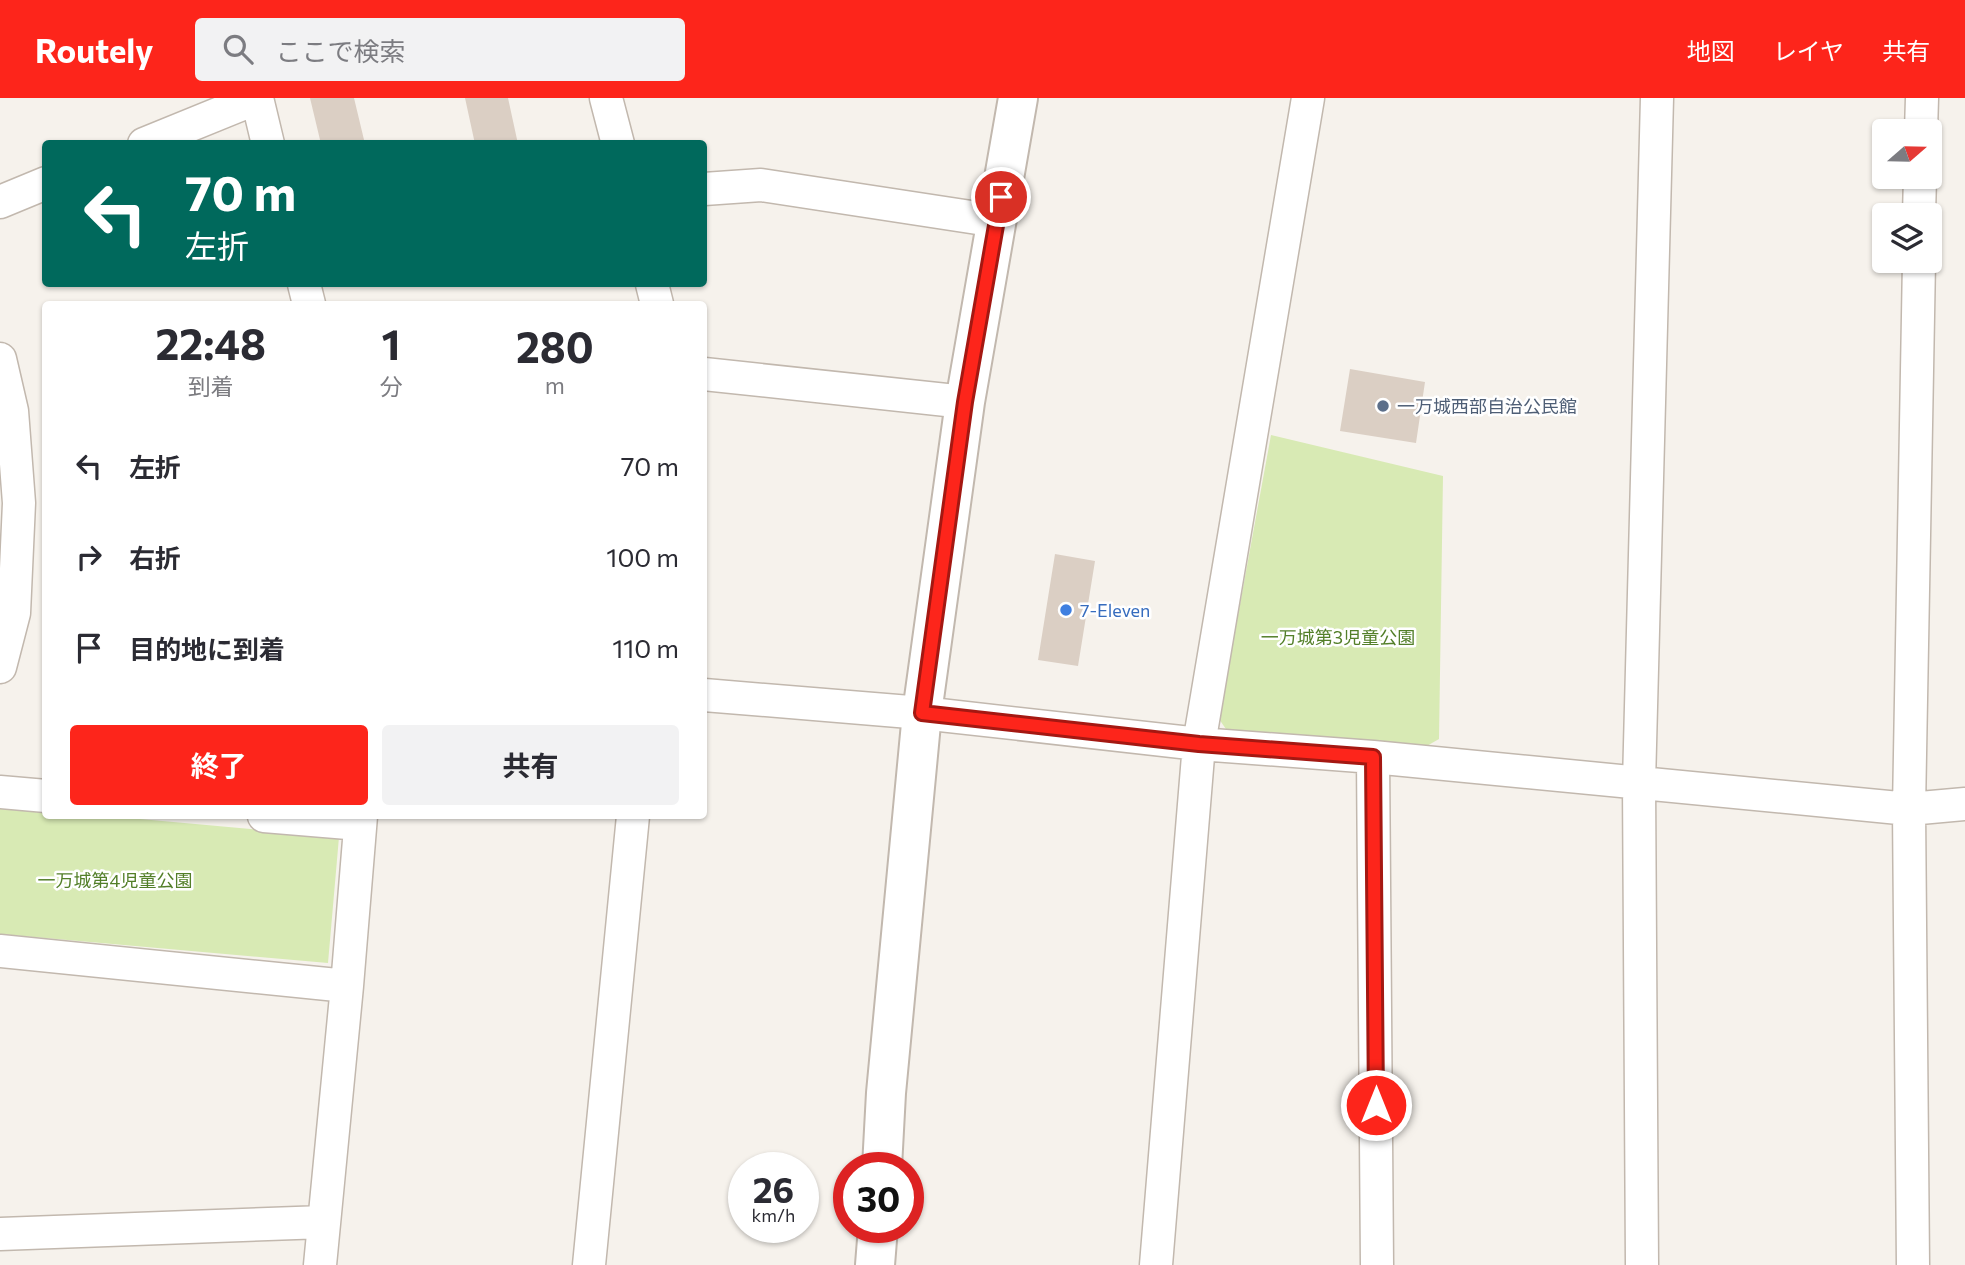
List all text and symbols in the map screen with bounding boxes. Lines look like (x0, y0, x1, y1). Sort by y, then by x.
search box (195, 18, 685, 81)
text: Routely (35, 29, 153, 70)
icon: search (219, 30, 257, 68)
text: ここで検索 (275, 35, 406, 66)
text: 地図 (1687, 36, 1735, 65)
text: レイヤ (1773, 36, 1844, 65)
text: 共有 (1882, 36, 1930, 65)
north arrow (1872, 119, 1942, 189)
map controls (1872, 119, 1942, 273)
text: 70 m (185, 161, 296, 221)
pin (971, 167, 1031, 227)
icon: left (70, 168, 161, 259)
icon: arrive (982, 178, 1020, 216)
button: layers (1872, 203, 1942, 273)
text: 左折 (185, 225, 249, 265)
text: 22:48 (155, 317, 266, 369)
text: 1 (382, 317, 401, 369)
text: 280 (516, 320, 594, 372)
text: m (545, 371, 565, 399)
text: 到着 (188, 372, 234, 400)
text: 分 (380, 372, 403, 400)
place label: 一万城西部自治公民館 (1397, 395, 1577, 417)
marker: 一万城西部自治公民館 (1375, 398, 1391, 414)
icon: left (70, 447, 108, 485)
text: 70 m (621, 450, 679, 481)
text: 左折 (129, 451, 181, 482)
icon: right (70, 538, 108, 576)
text: 100 m (606, 541, 679, 572)
text: 右折 (129, 542, 181, 573)
place label: 7-Eleven (1080, 599, 1150, 621)
marker: 7-Eleven (1058, 602, 1074, 618)
park label: 一万城第3児童公園 (1261, 626, 1415, 648)
icon: arrive (70, 629, 108, 667)
text: 110 m (612, 632, 679, 663)
text: 目的地に到着 (129, 633, 285, 664)
button: 終了 (70, 725, 368, 805)
button: 共有 (382, 725, 679, 805)
park label: 一万城第4児童公園 (38, 869, 192, 891)
position arrow (1339, 1068, 1413, 1142)
speed limit sign: 30 (833, 1152, 924, 1243)
text: 26 (753, 1167, 794, 1210)
text: km/h (752, 1204, 795, 1226)

